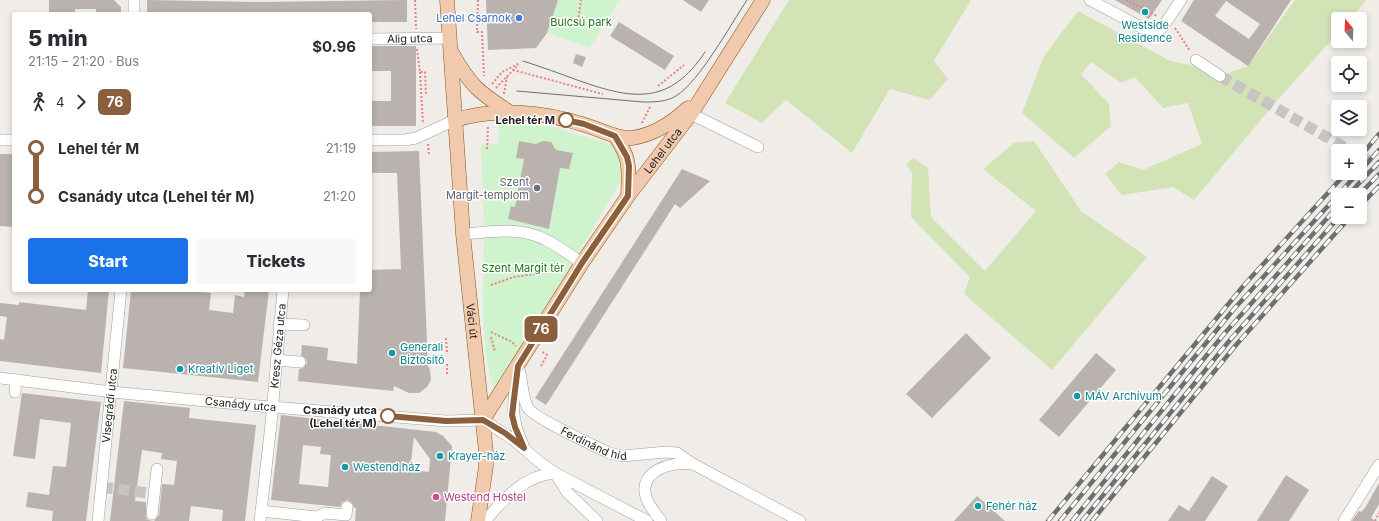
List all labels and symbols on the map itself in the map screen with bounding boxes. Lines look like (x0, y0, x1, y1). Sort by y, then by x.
marker: Westside Residence (1140, 7, 1150, 17)
place label: Lehel Csarnok (436, 11, 511, 25)
north arrow (1331, 12, 1367, 48)
marker: Lehel Csarnok (514, 13, 524, 23)
park label: Bulcsú park (550, 15, 612, 29)
place label: Westside Residence (1118, 18, 1172, 45)
street label: Alig utca (387, 31, 433, 46)
marker: Lehel tér M (558, 112, 574, 128)
place label: Lehel tér M (495, 113, 555, 127)
street label: Lehel utca (641, 125, 685, 176)
place label: Szent Margit-templom (446, 175, 529, 202)
marker: Szent Margit-templom (532, 183, 542, 193)
park label: Szent Margit tér (482, 261, 564, 275)
street label: Kresz Géza utca (267, 303, 289, 389)
street label: Váci út (463, 303, 481, 340)
line badge: 76 (523, 316, 559, 342)
place label: Generali Biztosító (400, 340, 445, 367)
marker: Generali Biztosító (387, 348, 397, 358)
place label: Kreatív Liget (188, 362, 254, 376)
marker: Kreatív Liget (175, 364, 185, 374)
street label: Visegrádi utca (99, 368, 120, 443)
place label: MÁV Archívum (1085, 389, 1162, 403)
marker: MÁV Archívum (1072, 391, 1082, 401)
street label: Csanády utca (204, 394, 277, 414)
place label: Csanády utca (Lehel tér M) (303, 403, 377, 430)
marker: Csanády utca (Lehel tér M) (380, 408, 396, 424)
street label: Ferdinánd híd (558, 423, 627, 463)
place label: Krayer-ház (448, 449, 505, 463)
marker: Krayer-ház (435, 451, 445, 461)
place label: Westend ház (353, 460, 421, 474)
marker: Westend ház (340, 462, 350, 472)
place label: Westend Hostel (444, 490, 526, 504)
marker: Westend Hostel (431, 492, 441, 502)
place label: Fehér ház (986, 499, 1037, 513)
marker: Fehér ház (973, 501, 983, 511)

